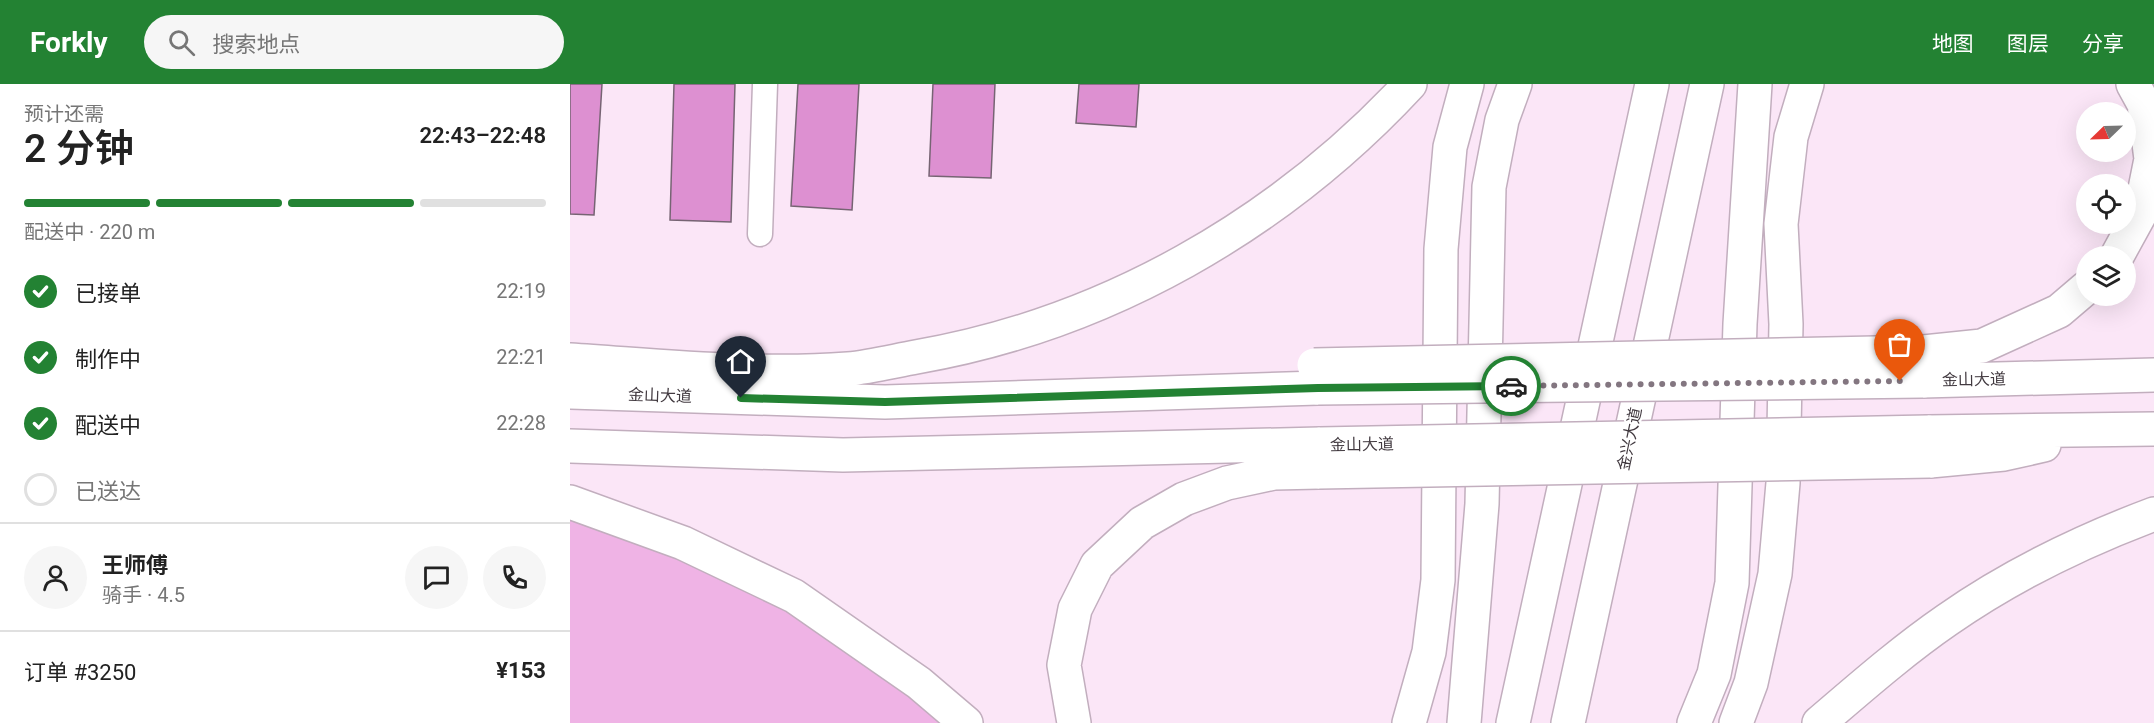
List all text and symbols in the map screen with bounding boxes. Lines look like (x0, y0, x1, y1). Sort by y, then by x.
search box (144, 15, 564, 69)
text: Forkly (30, 26, 108, 59)
icon: search (165, 26, 198, 59)
text: 搜索地点 (213, 32, 301, 57)
text: 地图 (1932, 32, 1974, 56)
text: 图层 (2007, 32, 2049, 56)
text: 分享 (2082, 32, 2124, 56)
text: 预计还需 (24, 102, 104, 126)
north arrow (2076, 102, 2136, 162)
map controls (2076, 102, 2136, 306)
text: 22:43–22:48 (419, 123, 546, 148)
text: 2 分钟 (24, 126, 134, 172)
button: locate (2076, 174, 2136, 234)
text: 配送中 · 220 m (24, 220, 155, 244)
button: layers (2076, 246, 2136, 306)
icon: check (24, 275, 57, 308)
text: 22:19 (496, 279, 546, 303)
text: 已接单 (75, 281, 141, 306)
pin (1874, 319, 1925, 381)
icon: bag (1883, 328, 1916, 361)
pin (715, 336, 766, 398)
icon: check (24, 341, 57, 374)
text: 22:21 (496, 345, 546, 369)
icon: home (724, 345, 757, 378)
text: 制作中 (75, 347, 141, 372)
courier (1481, 356, 1541, 416)
street label: 金山大道 (1942, 369, 2006, 390)
icon: car (1495, 370, 1528, 403)
street label: 金山大道 (628, 385, 692, 406)
street label: 金兴大道 (1614, 406, 1645, 472)
icon: check (24, 407, 57, 440)
text: 22:28 (496, 411, 546, 435)
text: 配送中 (75, 413, 141, 438)
street label: 金山大道 (1330, 434, 1394, 455)
text: 已送达 (75, 479, 141, 504)
button: person (24, 546, 87, 609)
button: chat (405, 546, 468, 609)
button: phone (483, 546, 546, 609)
text: 王师傅 (102, 553, 168, 578)
text: 骑手 · 4.5 (102, 583, 185, 607)
text: ¥153 (496, 658, 546, 683)
text: 订单 #3250 (24, 660, 136, 685)

